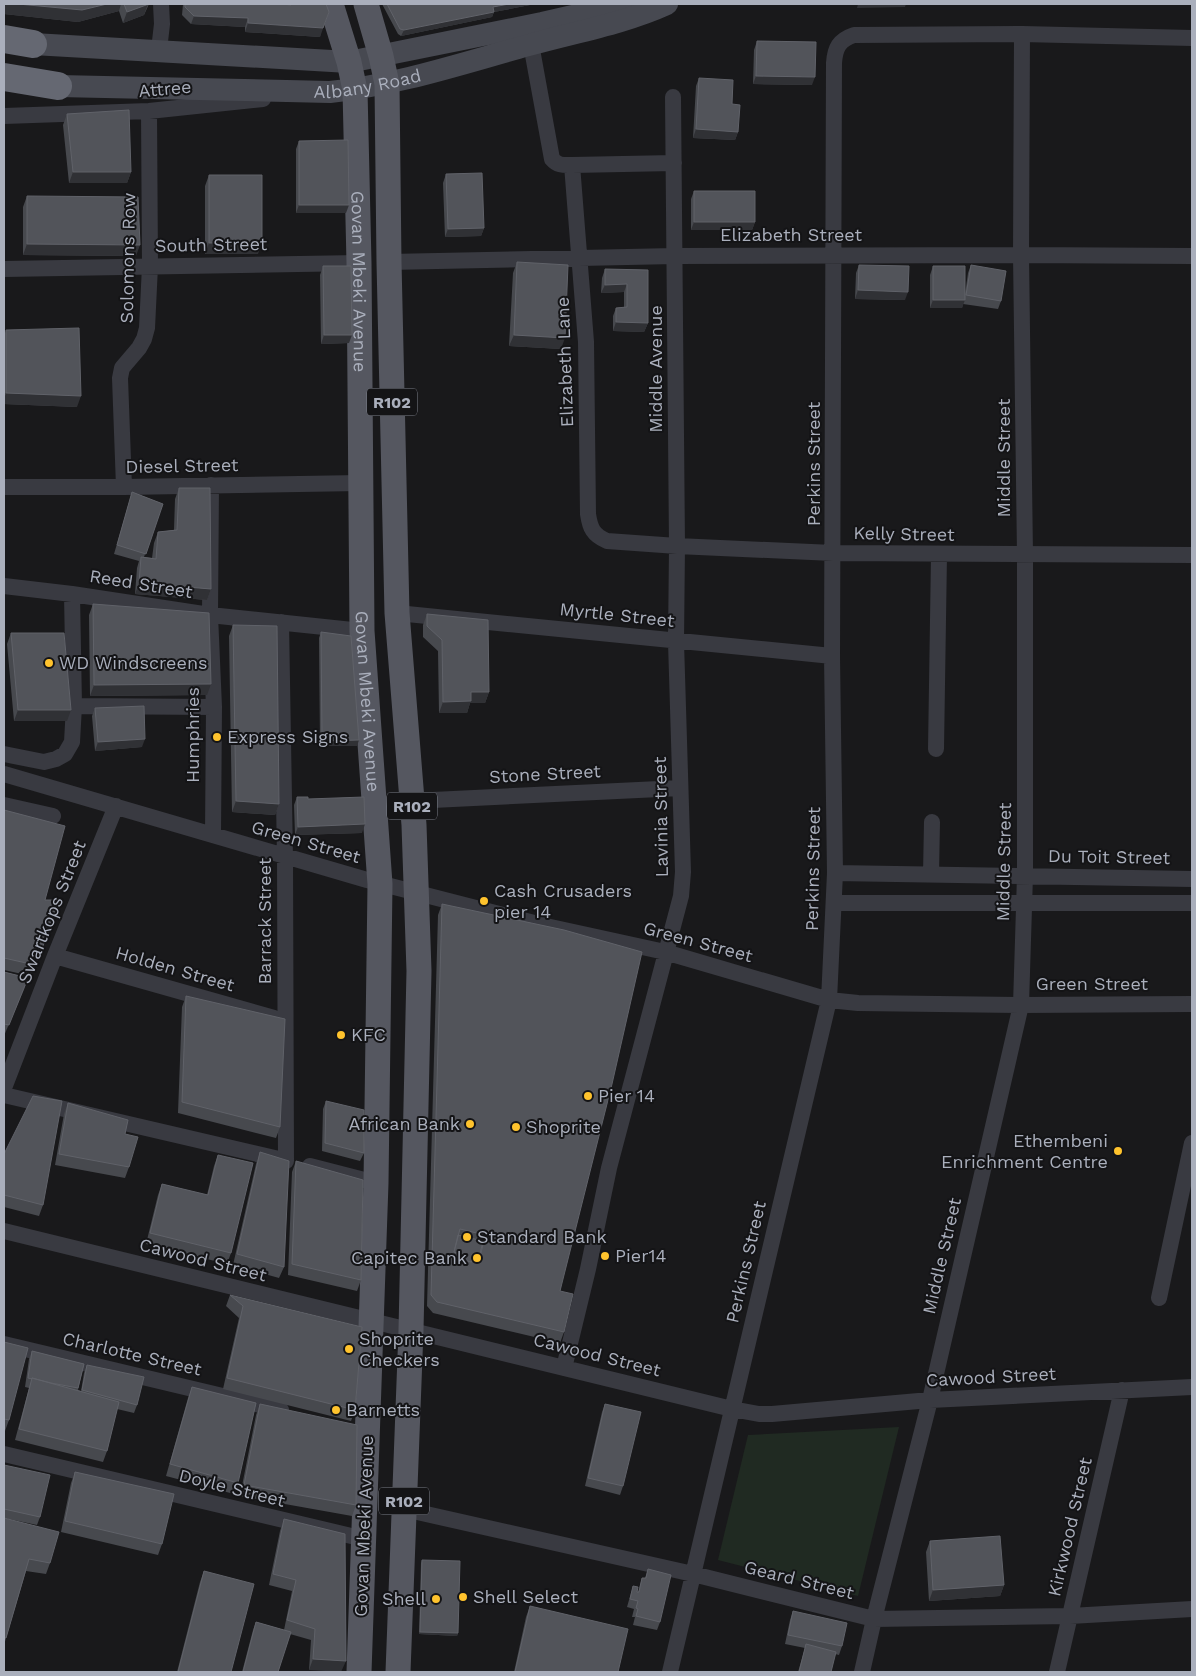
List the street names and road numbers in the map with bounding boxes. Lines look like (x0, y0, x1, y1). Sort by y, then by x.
street label: Albany Road (313, 64, 423, 102)
street label: Attree (138, 76, 192, 101)
street label: Govan Mbeki Avenue (347, 191, 371, 372)
street label: Solomons Row (116, 193, 139, 323)
street label: Elizabeth Street (720, 224, 862, 245)
street label: South Street (155, 233, 268, 256)
street label: Elizabeth Lane (552, 297, 577, 427)
street label: Middle Avenue (645, 305, 666, 433)
road number: R102 (367, 388, 417, 416)
street label: Middle Street (993, 398, 1014, 517)
street label: Perkins Street (803, 401, 824, 526)
street label: Diesel Street (125, 454, 239, 477)
street label: Kelly Street (853, 522, 955, 545)
street label: Reed Street (88, 565, 195, 602)
street label: Myrtle Street (559, 598, 676, 631)
street label: Govan Mbeki Avenue (352, 611, 384, 793)
street label: Humphries (182, 687, 203, 783)
street label: Lavinia Street (649, 756, 672, 878)
street label: Stone Street (489, 760, 602, 787)
road number: R102 (387, 792, 437, 819)
street label: Middle Street (992, 802, 1015, 922)
street label: Perkins Street (801, 806, 824, 931)
street label: Green Street (249, 816, 363, 867)
street label: Swartkops Street (13, 837, 90, 987)
street label: Du Toit Street (1048, 845, 1171, 868)
street label: Barrack Street (254, 857, 275, 984)
street label: Green Street (641, 917, 756, 966)
street label: Holden Street (113, 942, 237, 996)
street label: Green Street (1036, 973, 1149, 994)
street label: Middle Street (918, 1195, 965, 1316)
street label: Perkins Street (721, 1198, 770, 1325)
street label: Cawood Street (137, 1234, 269, 1286)
street label: Charlotte Street (61, 1327, 204, 1380)
street label: Cawood Street (531, 1329, 663, 1381)
street label: Cawood Street (925, 1363, 1057, 1390)
street label: Govan Mbeki Avenue (350, 1435, 377, 1617)
street label: Kirkwood Street (1043, 1455, 1096, 1598)
street label: Doyle Street (177, 1464, 288, 1511)
road number: R102 (379, 1488, 429, 1514)
street label: Geard Street (742, 1556, 857, 1603)

